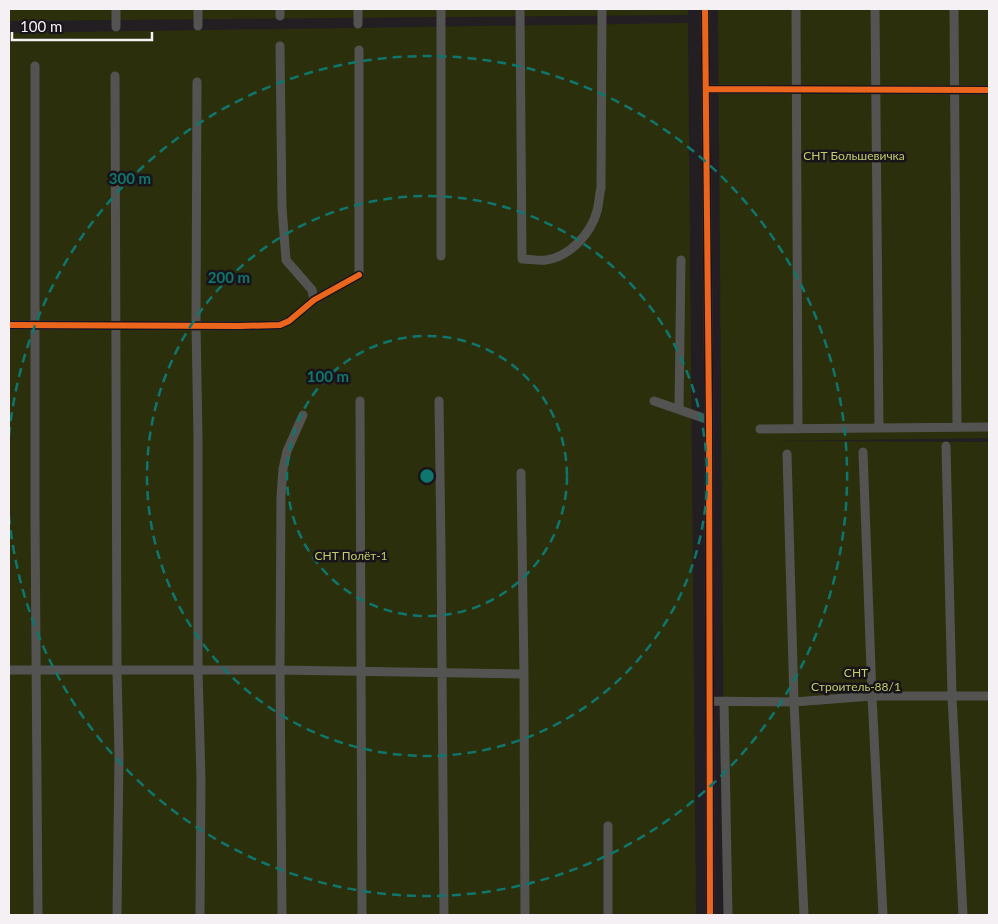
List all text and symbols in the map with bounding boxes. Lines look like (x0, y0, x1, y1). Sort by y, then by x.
scale bar (12, 10, 152, 42)
text: 100 m (20, 17, 62, 35)
park label: СНТ Большевичка (803, 148, 905, 163)
text: 300 m (109, 169, 151, 187)
text: 200 m (208, 268, 250, 286)
text: 100 m (307, 367, 349, 385)
centre of rings (418, 467, 436, 485)
park label: СНТ Полёт-1 (314, 548, 388, 563)
park label: СНТ Строитель-88/1 (811, 665, 901, 694)

